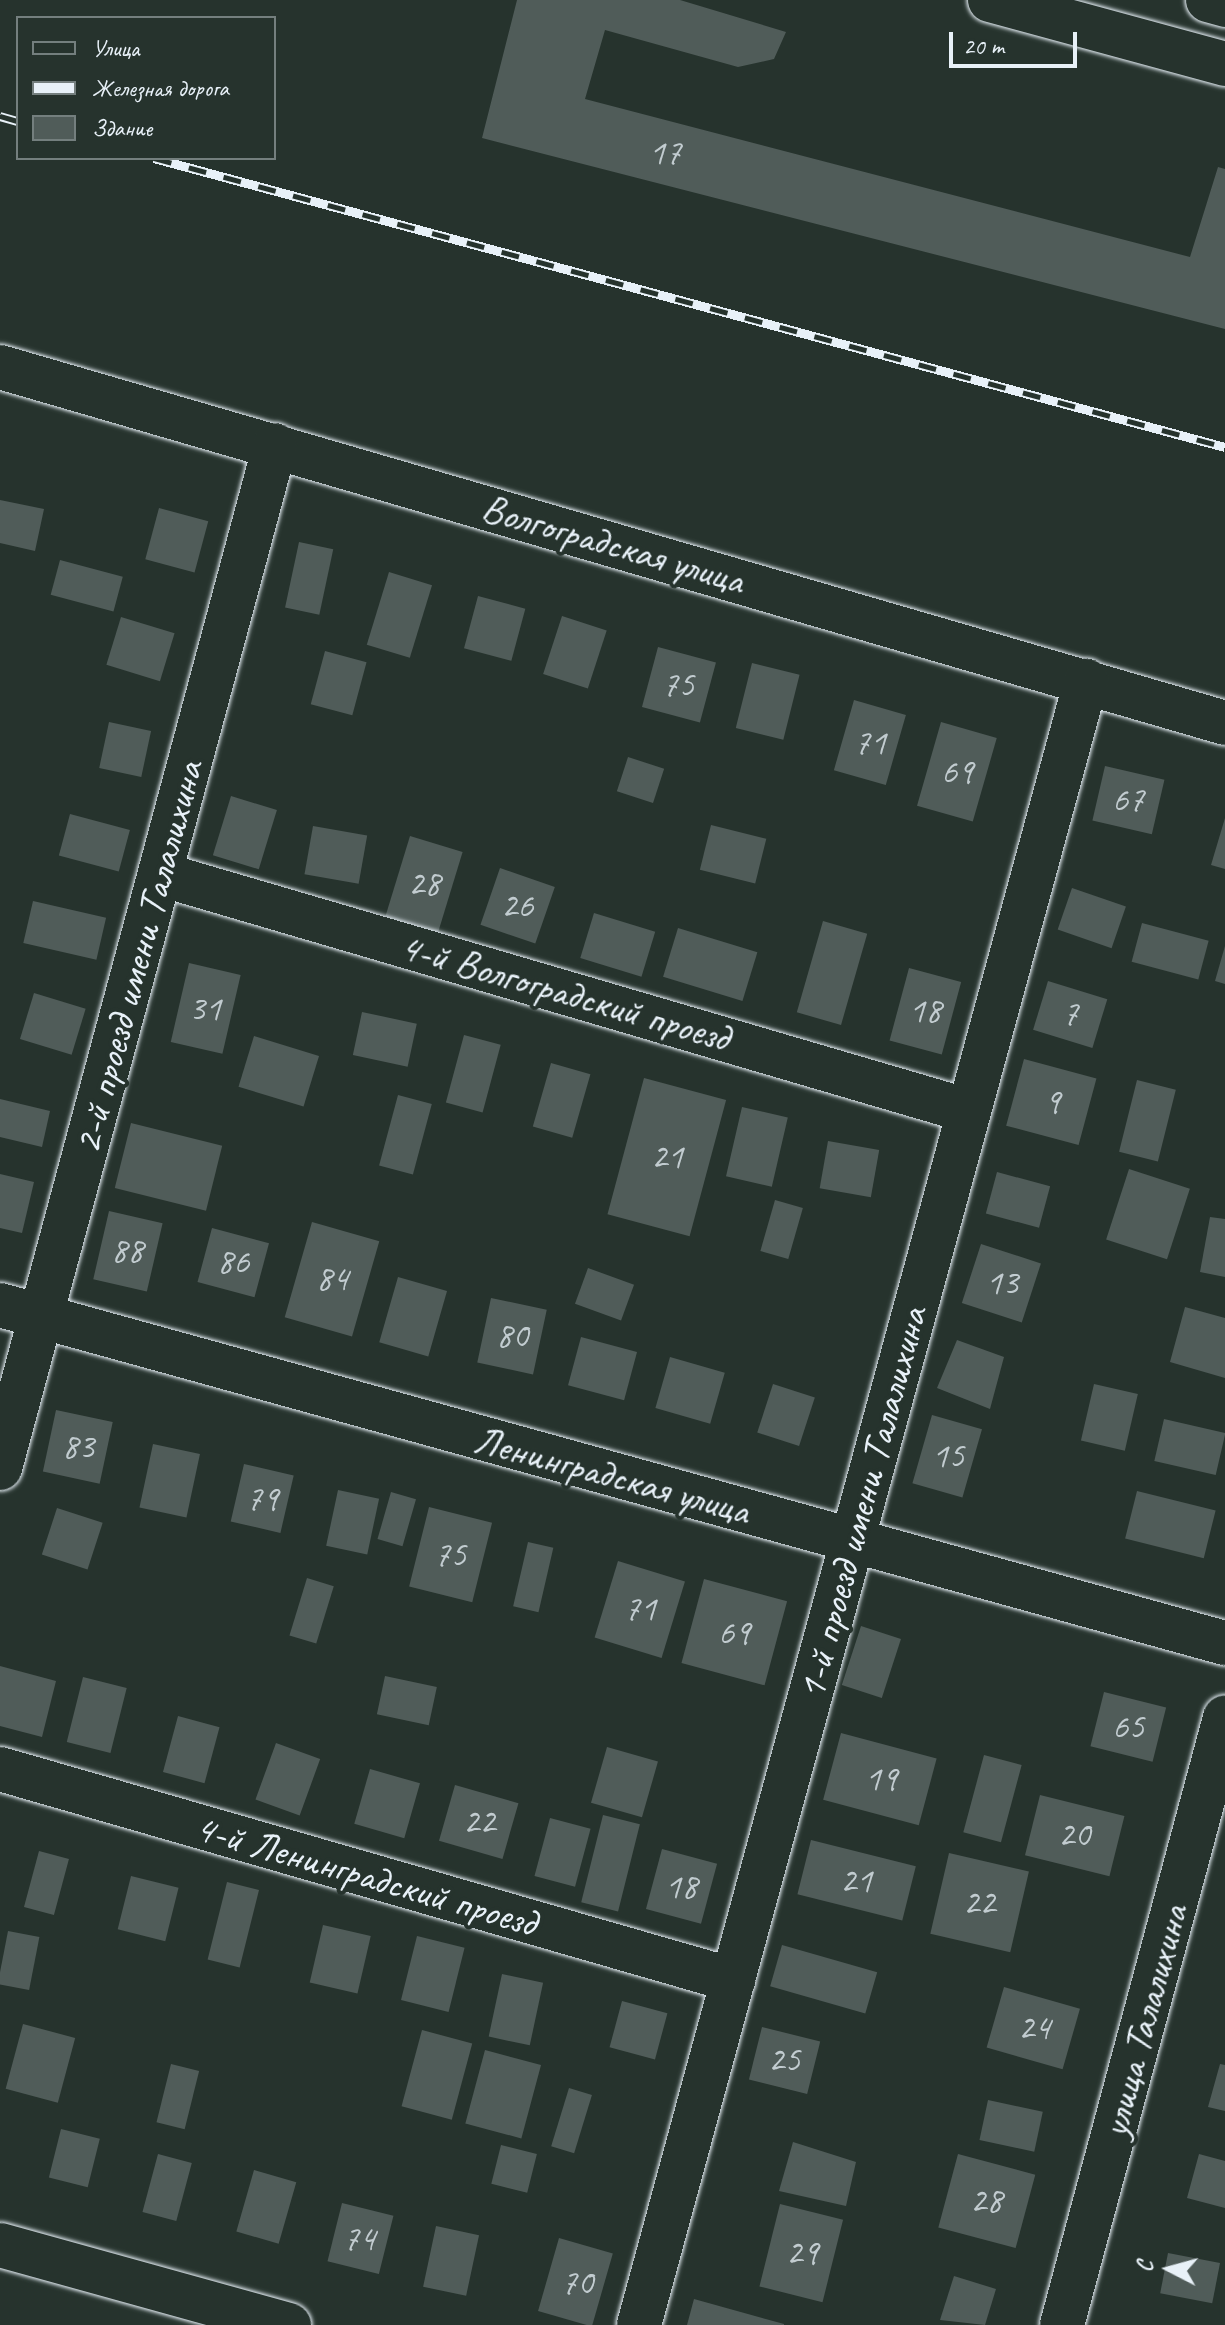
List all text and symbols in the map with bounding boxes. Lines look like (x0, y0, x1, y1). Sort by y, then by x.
legend (16, 16, 276, 160)
scale bar (953, 16, 1081, 66)
text: 20 m (963, 31, 1004, 61)
text: Улица (92, 33, 140, 63)
text: Железная дорога (92, 73, 229, 103)
text: Здание (92, 113, 152, 143)
house number: 17 (649, 131, 681, 175)
street label: Волгоградская улица (474, 483, 752, 605)
house number: 75 (662, 663, 694, 707)
house number: 71 (854, 721, 886, 765)
house number: 69 (941, 750, 973, 794)
street label: 2-й проезд имени Талалихина (64, 763, 212, 1151)
house number: 67 (1112, 778, 1144, 822)
house number: 28 (408, 862, 440, 906)
house number: 26 (501, 884, 533, 928)
street label: 4-й Волгоградский проезд (395, 922, 735, 1062)
house number: 31 (189, 987, 221, 1031)
house number: 18 (909, 989, 941, 1033)
house number: 7 (1062, 992, 1078, 1036)
house number: 9 (1044, 1080, 1060, 1124)
house number: 21 (651, 1135, 683, 1179)
house number: 88 (111, 1229, 143, 1273)
house number: 86 (217, 1240, 249, 1284)
house number: 84 (316, 1257, 348, 1301)
house number: 13 (986, 1261, 1018, 1305)
street label: 1-й проезд имени Талалихина (788, 1309, 936, 1697)
house number: 80 (496, 1314, 528, 1358)
street label: Ленинградская улица (467, 1415, 757, 1535)
house number: 83 (62, 1425, 94, 1469)
house number: 15 (932, 1434, 964, 1478)
house number: 79 (246, 1477, 278, 1521)
house number: 75 (434, 1533, 466, 1577)
house number: 71 (624, 1587, 656, 1631)
house number: 69 (718, 1611, 750, 1655)
house number: 65 (1112, 1705, 1144, 1749)
house number: 19 (865, 1757, 897, 1801)
house number: 22 (463, 1800, 495, 1844)
street label: 4-й Ленинградский проезд (190, 1803, 542, 1947)
house number: 20 (1058, 1813, 1090, 1857)
house number: 21 (840, 1859, 872, 1903)
house number: 18 (665, 1865, 697, 1909)
house number: 22 (963, 1881, 995, 1925)
street label: улица Талалихина (1090, 1900, 1198, 2142)
house number: 24 (1018, 2006, 1050, 2050)
house number: 25 (768, 2038, 800, 2082)
house number: 28 (970, 2179, 1002, 2223)
house number: 74 (343, 2217, 375, 2261)
north arrow (1129, 2229, 1209, 2309)
house number: 29 (786, 2231, 818, 2275)
text: С (1131, 2260, 1160, 2273)
house number: 70 (561, 2261, 593, 2305)

